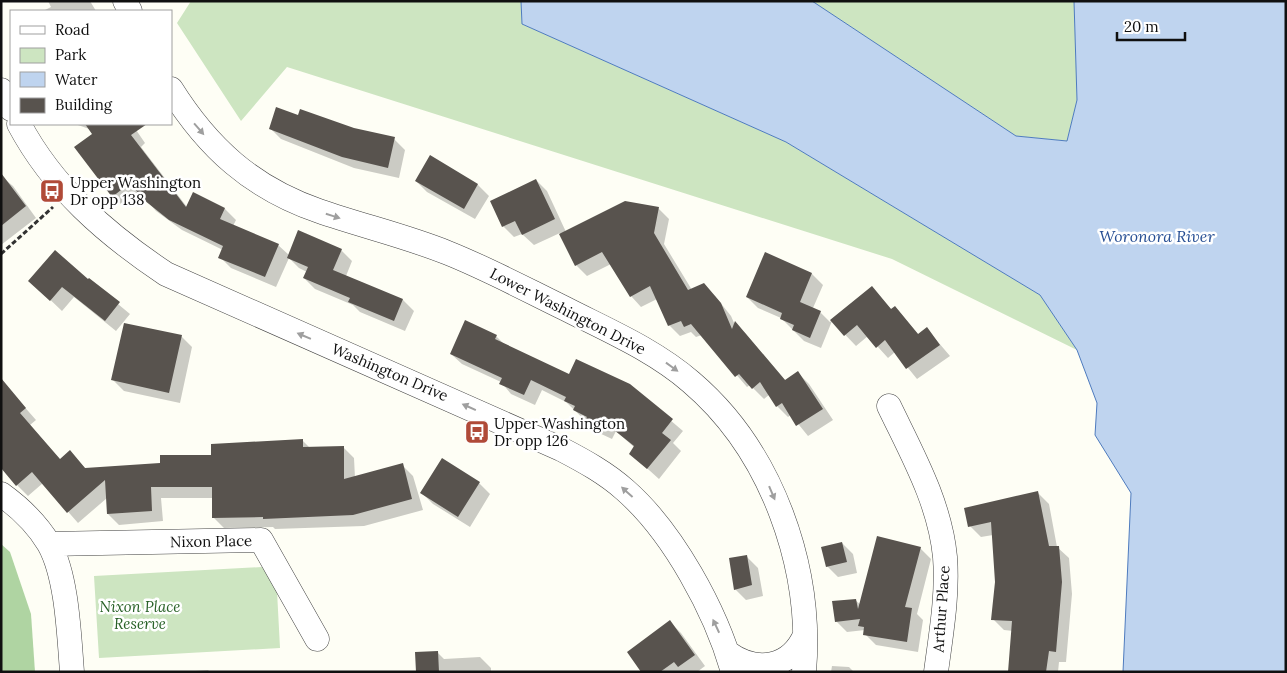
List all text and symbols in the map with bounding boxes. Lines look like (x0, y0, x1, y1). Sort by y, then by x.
legend (10, 10, 172, 125)
scale bar (1117, 10, 1184, 42)
text: 20 m (1124, 17, 1159, 36)
text: Road (55, 20, 90, 39)
text: Park (55, 45, 86, 64)
text: Water (55, 70, 98, 89)
text: Building (55, 95, 113, 114)
one-way arrow (193, 122, 204, 135)
place label: Upper Washington Dr opp 138 (70, 173, 201, 209)
bus stop icon: Upper Washington Dr opp 138 (39, 178, 65, 204)
one-way arrow (326, 212, 341, 220)
water label: Woronora River (1099, 226, 1215, 246)
street label: Lower Washington Drive (487, 263, 649, 359)
one-way arrow (297, 331, 311, 339)
street label: Washington Drive (329, 339, 451, 405)
one-way arrow (665, 362, 678, 373)
one-way arrow (462, 402, 476, 410)
place label: Upper Washington Dr opp 126 (494, 414, 625, 450)
bus stop icon: Upper Washington Dr opp 126 (464, 419, 490, 445)
one-way arrow (621, 486, 633, 498)
one-way arrow (768, 486, 776, 501)
street label: Nixon Place (170, 531, 252, 551)
street label: Arthur Place (928, 565, 954, 654)
park label: Nixon Place Reserve (100, 597, 180, 633)
one-way arrow (712, 619, 720, 633)

